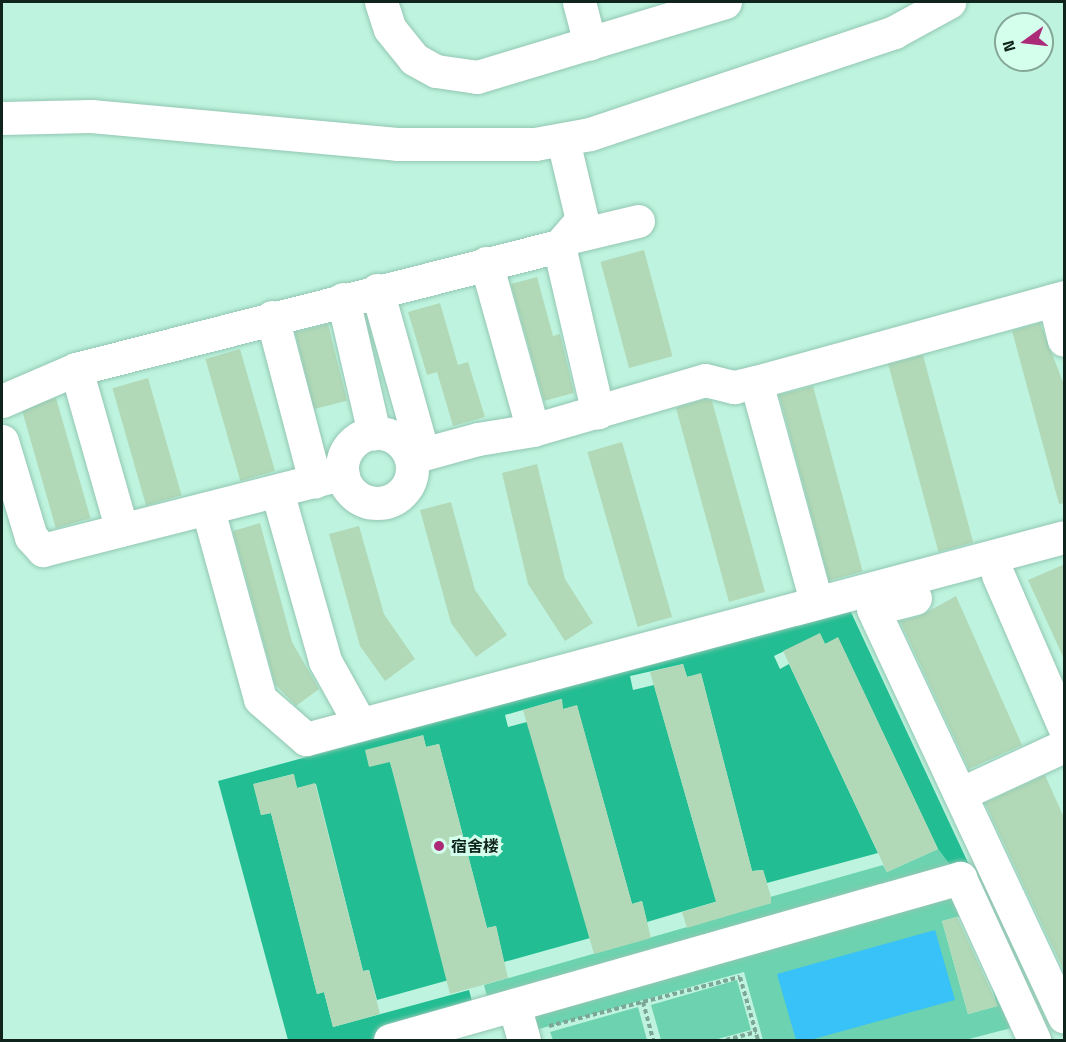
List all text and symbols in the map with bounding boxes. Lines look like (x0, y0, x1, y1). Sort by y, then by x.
north arrow (994, 12, 1054, 72)
text: N (996, 38, 1022, 55)
place label: 宿舍楼 (451, 836, 499, 856)
marker: 宿舍楼 (432, 839, 446, 853)

